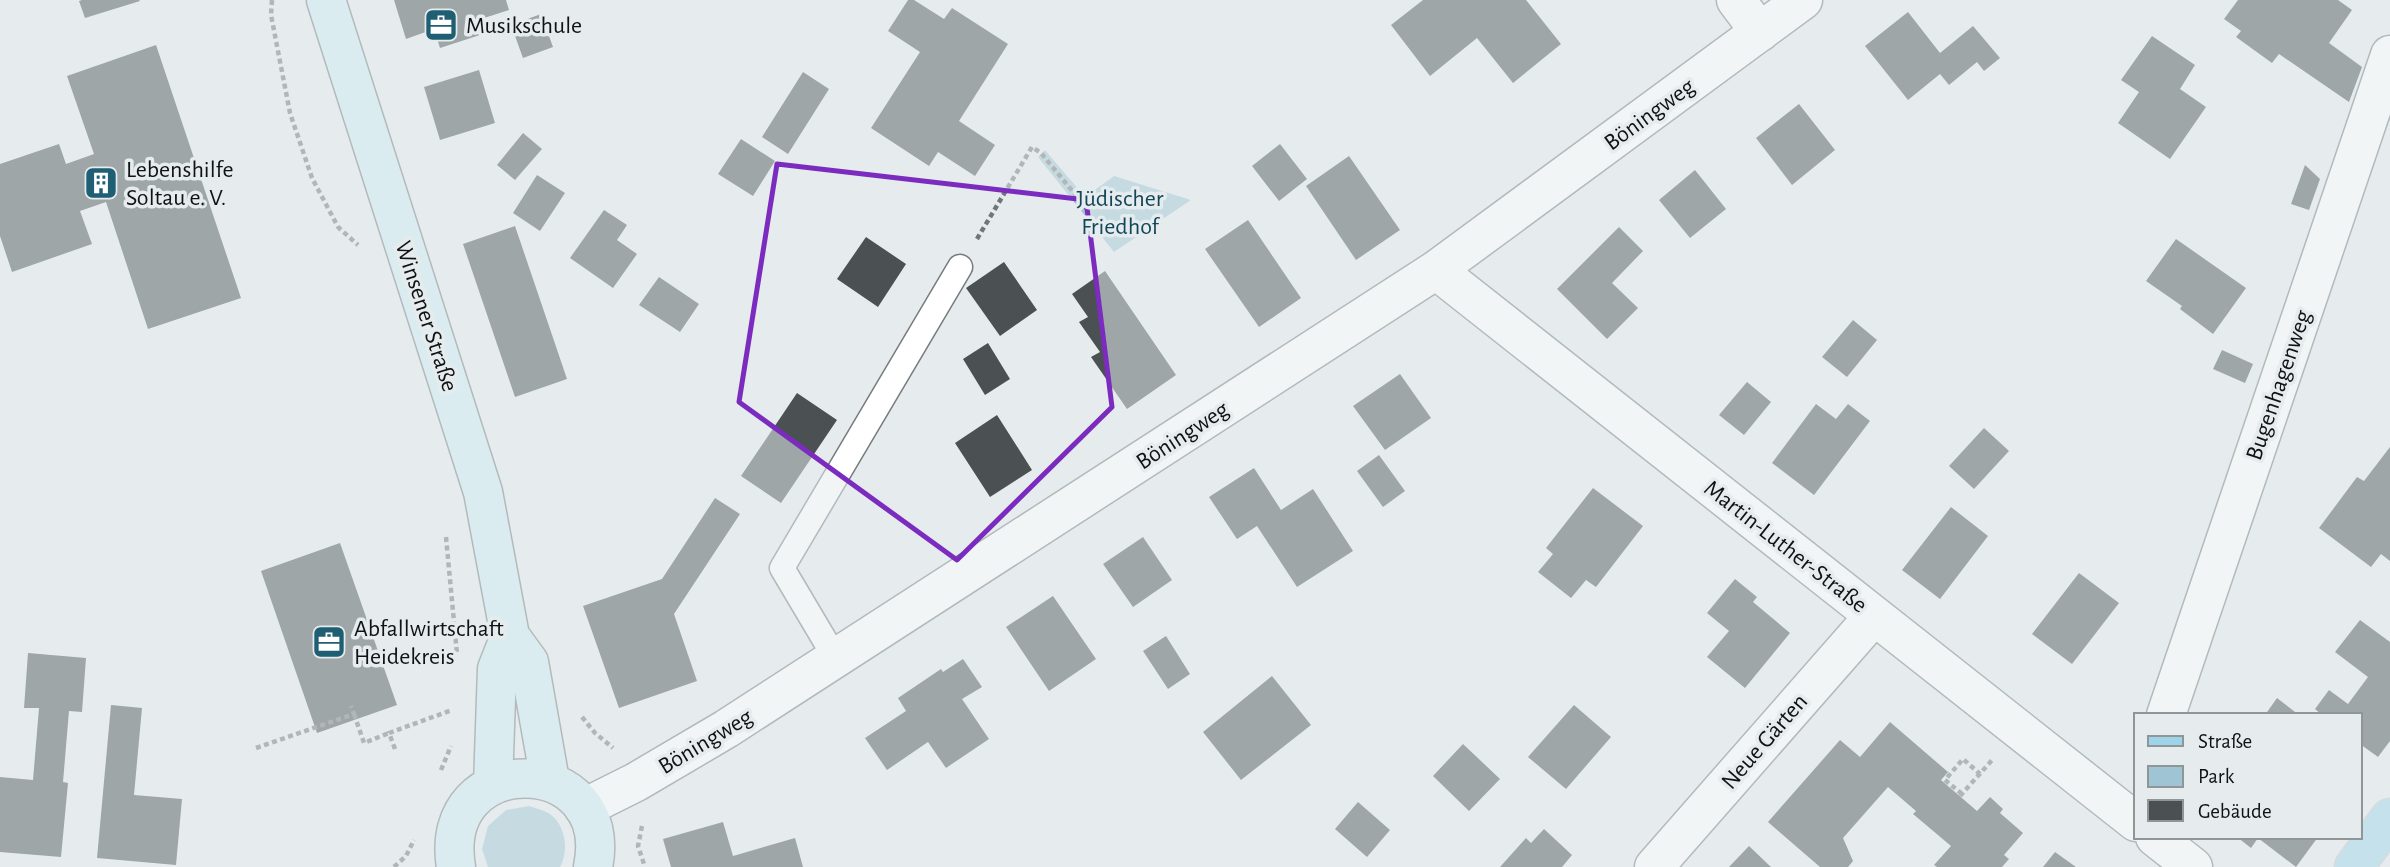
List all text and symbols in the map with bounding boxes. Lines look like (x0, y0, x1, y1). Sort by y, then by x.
office icon: Musikschule (422, 6, 460, 44)
place label: Musikschule (466, 14, 582, 38)
street label: Böningweg (1600, 74, 1699, 155)
place label: Lebenshilfe Soltau e. V. (126, 158, 234, 210)
building icon: Lebenshilfe Soltau e. V. (82, 164, 120, 202)
park label: Jüdischer Friedhof (1076, 187, 1164, 239)
street label: Winsener Straße (390, 238, 462, 395)
street label: Bugenhagenweg (2242, 307, 2316, 463)
street label: Böningweg (1132, 397, 1233, 474)
street label: Martin-Luther-Straße (1699, 476, 1871, 618)
place label: Abfallwirtschaft Heidekreis (354, 617, 504, 669)
office icon: Abfallwirtschaft Heidekreis (310, 623, 348, 661)
street label: Neue Gärten (1717, 689, 1812, 794)
street label: Böningweg (654, 704, 757, 779)
legend (2134, 713, 2362, 839)
text: Straße (2198, 731, 2252, 752)
text: Park (2198, 766, 2235, 787)
text: Gebäude (2198, 801, 2272, 822)

